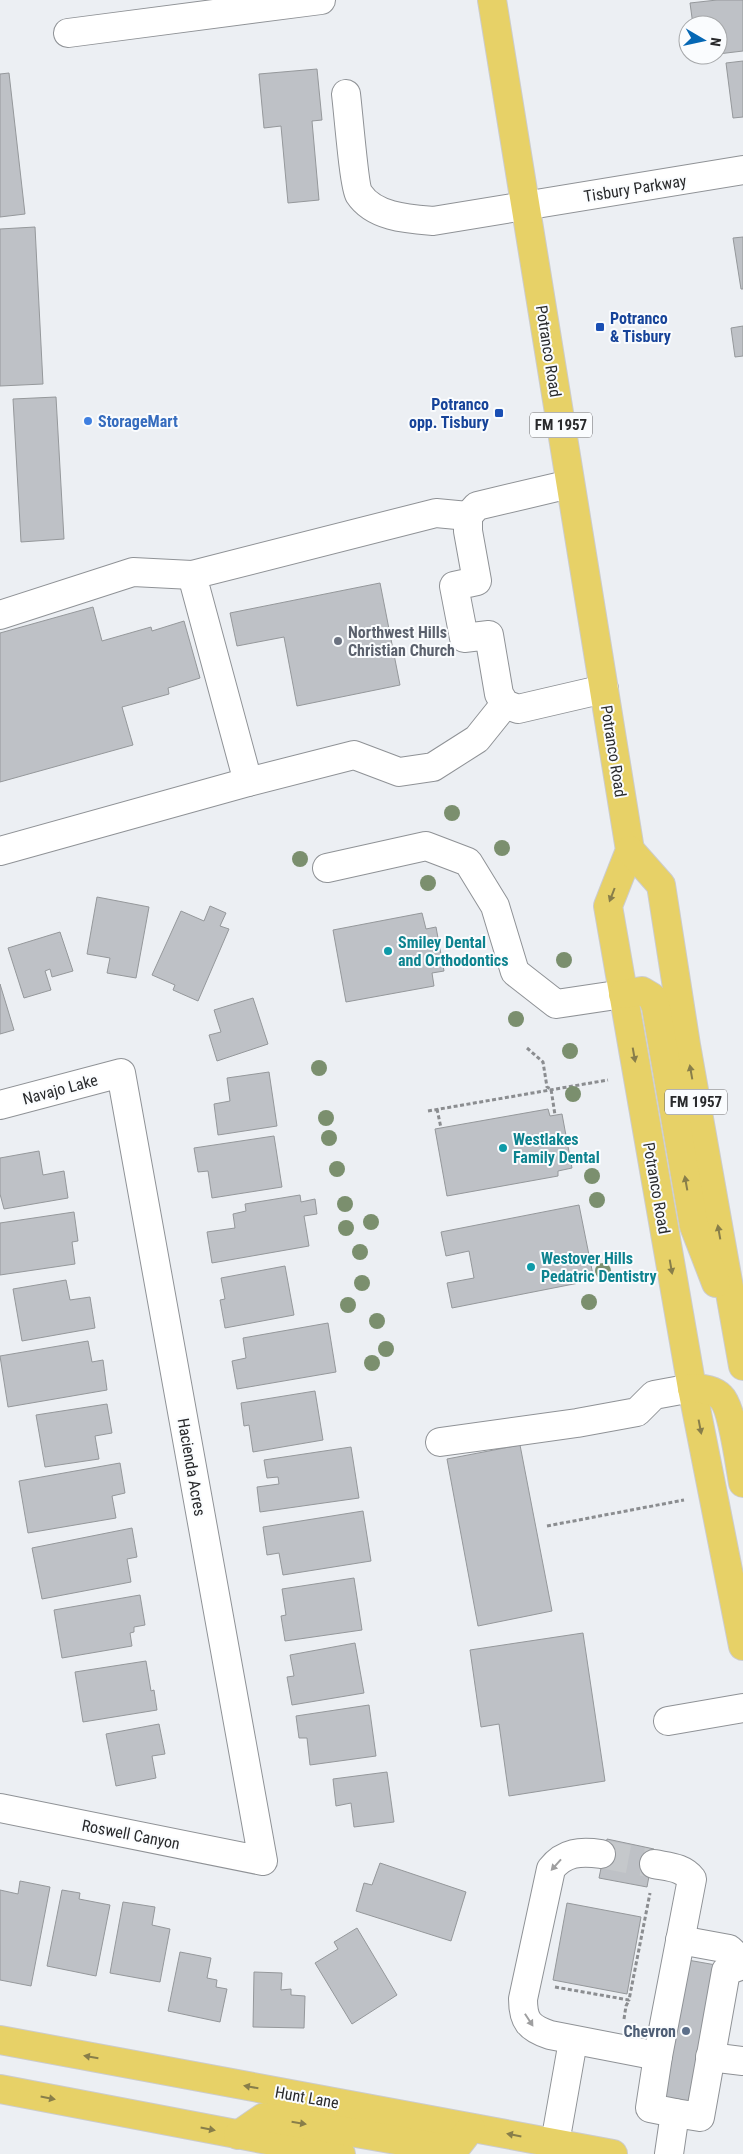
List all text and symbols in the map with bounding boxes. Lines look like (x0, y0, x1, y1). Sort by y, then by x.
north arrow (678, 15, 728, 65)
text: N (707, 37, 724, 48)
street label: Tisbury Parkway (583, 171, 688, 206)
street label: Potranco Road (532, 304, 565, 398)
place label: Potranco & Tisbury (610, 309, 671, 346)
marker: Potranco & Tisbury (594, 321, 606, 333)
place label: Potranco opp. Tisbury (409, 395, 489, 432)
marker: Potranco opp. Tisbury (493, 407, 505, 419)
place label: StorageMart (98, 412, 178, 431)
road number: FM 1957 (530, 412, 592, 438)
marker: StorageMart (82, 415, 94, 427)
place label: Northwest Hills Christian Church (348, 623, 455, 660)
marker: Northwest Hills Christian Church (332, 635, 344, 647)
street label: Potranco Road (597, 704, 630, 798)
one-way arrow (608, 888, 616, 903)
place label: Smiley Dental and Orthodontics (398, 933, 508, 970)
marker: Smiley Dental and Orthodontics (382, 945, 394, 957)
one-way arrow (630, 1047, 638, 1063)
one-way arrow (686, 1063, 694, 1079)
street label: Navajo Lake (20, 1070, 100, 1109)
road number: FM 1957 (665, 1090, 727, 1114)
place label: Westlakes Family Dental (513, 1130, 600, 1167)
street label: Potranco Road (639, 1141, 674, 1235)
marker: Westlakes Family Dental (497, 1142, 509, 1154)
one-way arrow (682, 1175, 690, 1191)
one-way arrow (714, 1223, 722, 1239)
place label: Westover Hills Pedatric Dentistry (541, 1249, 657, 1286)
one-way arrow (668, 1259, 676, 1275)
marker: Westover Hills Pedatric Dentistry (525, 1261, 537, 1273)
street label: Hacienda Acres (174, 1417, 209, 1518)
one-way arrow (696, 1419, 704, 1434)
street label: Roswell Canyon (80, 1816, 182, 1853)
one-way arrow (551, 1858, 562, 1871)
one-way arrow (524, 2013, 533, 2027)
place label: Chevron (623, 2022, 676, 2041)
marker: Chevron (680, 2025, 692, 2037)
one-way arrow (83, 2053, 99, 2061)
one-way arrow (242, 2082, 258, 2090)
street label: Hunt Lane (274, 2083, 340, 2112)
one-way arrow (40, 2095, 56, 2103)
one-way arrow (291, 2119, 307, 2127)
one-way arrow (200, 2125, 216, 2133)
one-way arrow (506, 2131, 522, 2139)

